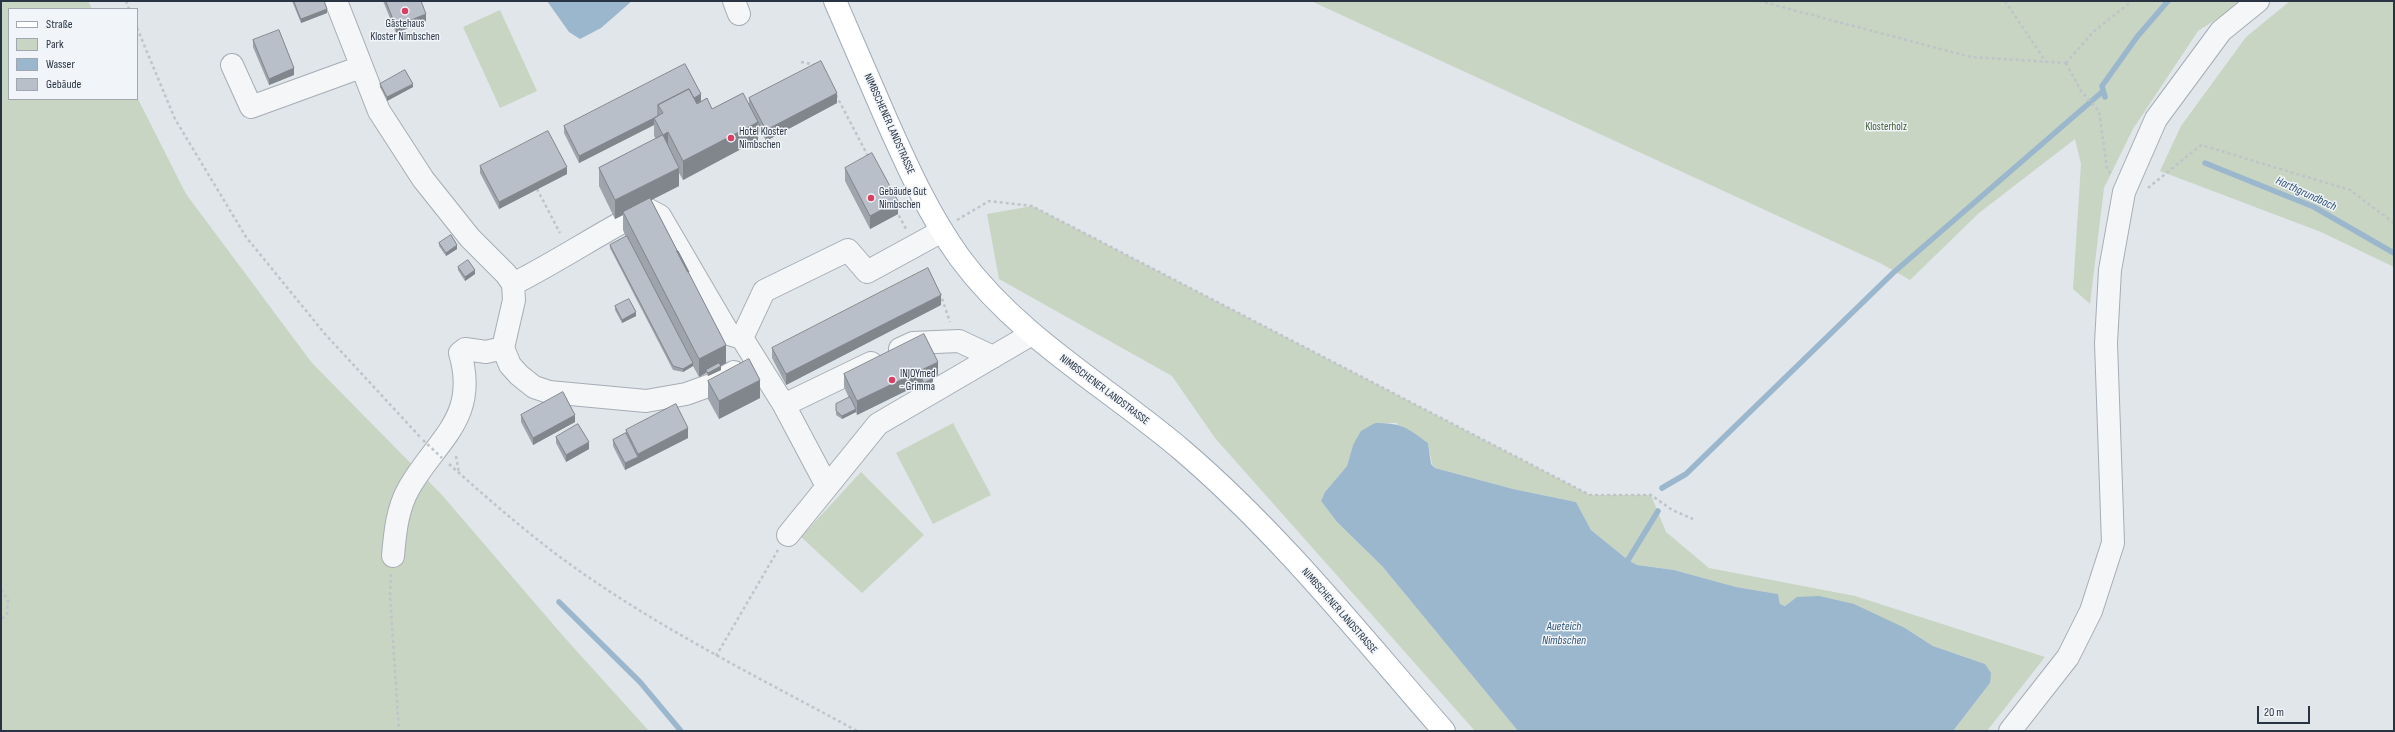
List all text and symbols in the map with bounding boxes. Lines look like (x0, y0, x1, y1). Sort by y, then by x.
marker: Gästehaus Kloster Nimbschen (400, 6, 410, 16)
legend (8, 8, 138, 100)
text: Straße (46, 17, 73, 32)
place label: Gästehaus Kloster Nimbschen (370, 17, 440, 43)
text: Park (46, 37, 64, 52)
text: Wasser (46, 57, 75, 72)
street label: NIMBSCHENER LANDSTRASSE (861, 72, 917, 176)
text: Gebäude (46, 77, 81, 92)
park label: Klosterholz (1865, 120, 1907, 134)
place label: Hotel Kloster Nimbschen (739, 125, 787, 151)
marker: Hotel Kloster Nimbschen (726, 133, 736, 143)
water label: Harthgrundbach (2273, 174, 2339, 214)
place label: Gebäude Gut Nimbschen (879, 185, 927, 211)
marker: Gebäude Gut Nimbschen (866, 193, 876, 203)
street label: NIMBSCHENER LANDSTRASSE (1057, 352, 1151, 428)
place label: INJOYmed - Grimma (900, 367, 936, 393)
marker: INJOYmed - Grimma (887, 375, 897, 385)
street label: NIMBSCHENER LANDSTRASSE (1298, 566, 1380, 656)
water label: Aueteich Nimbschen (1542, 620, 1586, 648)
scale bar (2259, 698, 2312, 724)
text: 20 m (2264, 705, 2284, 720)

